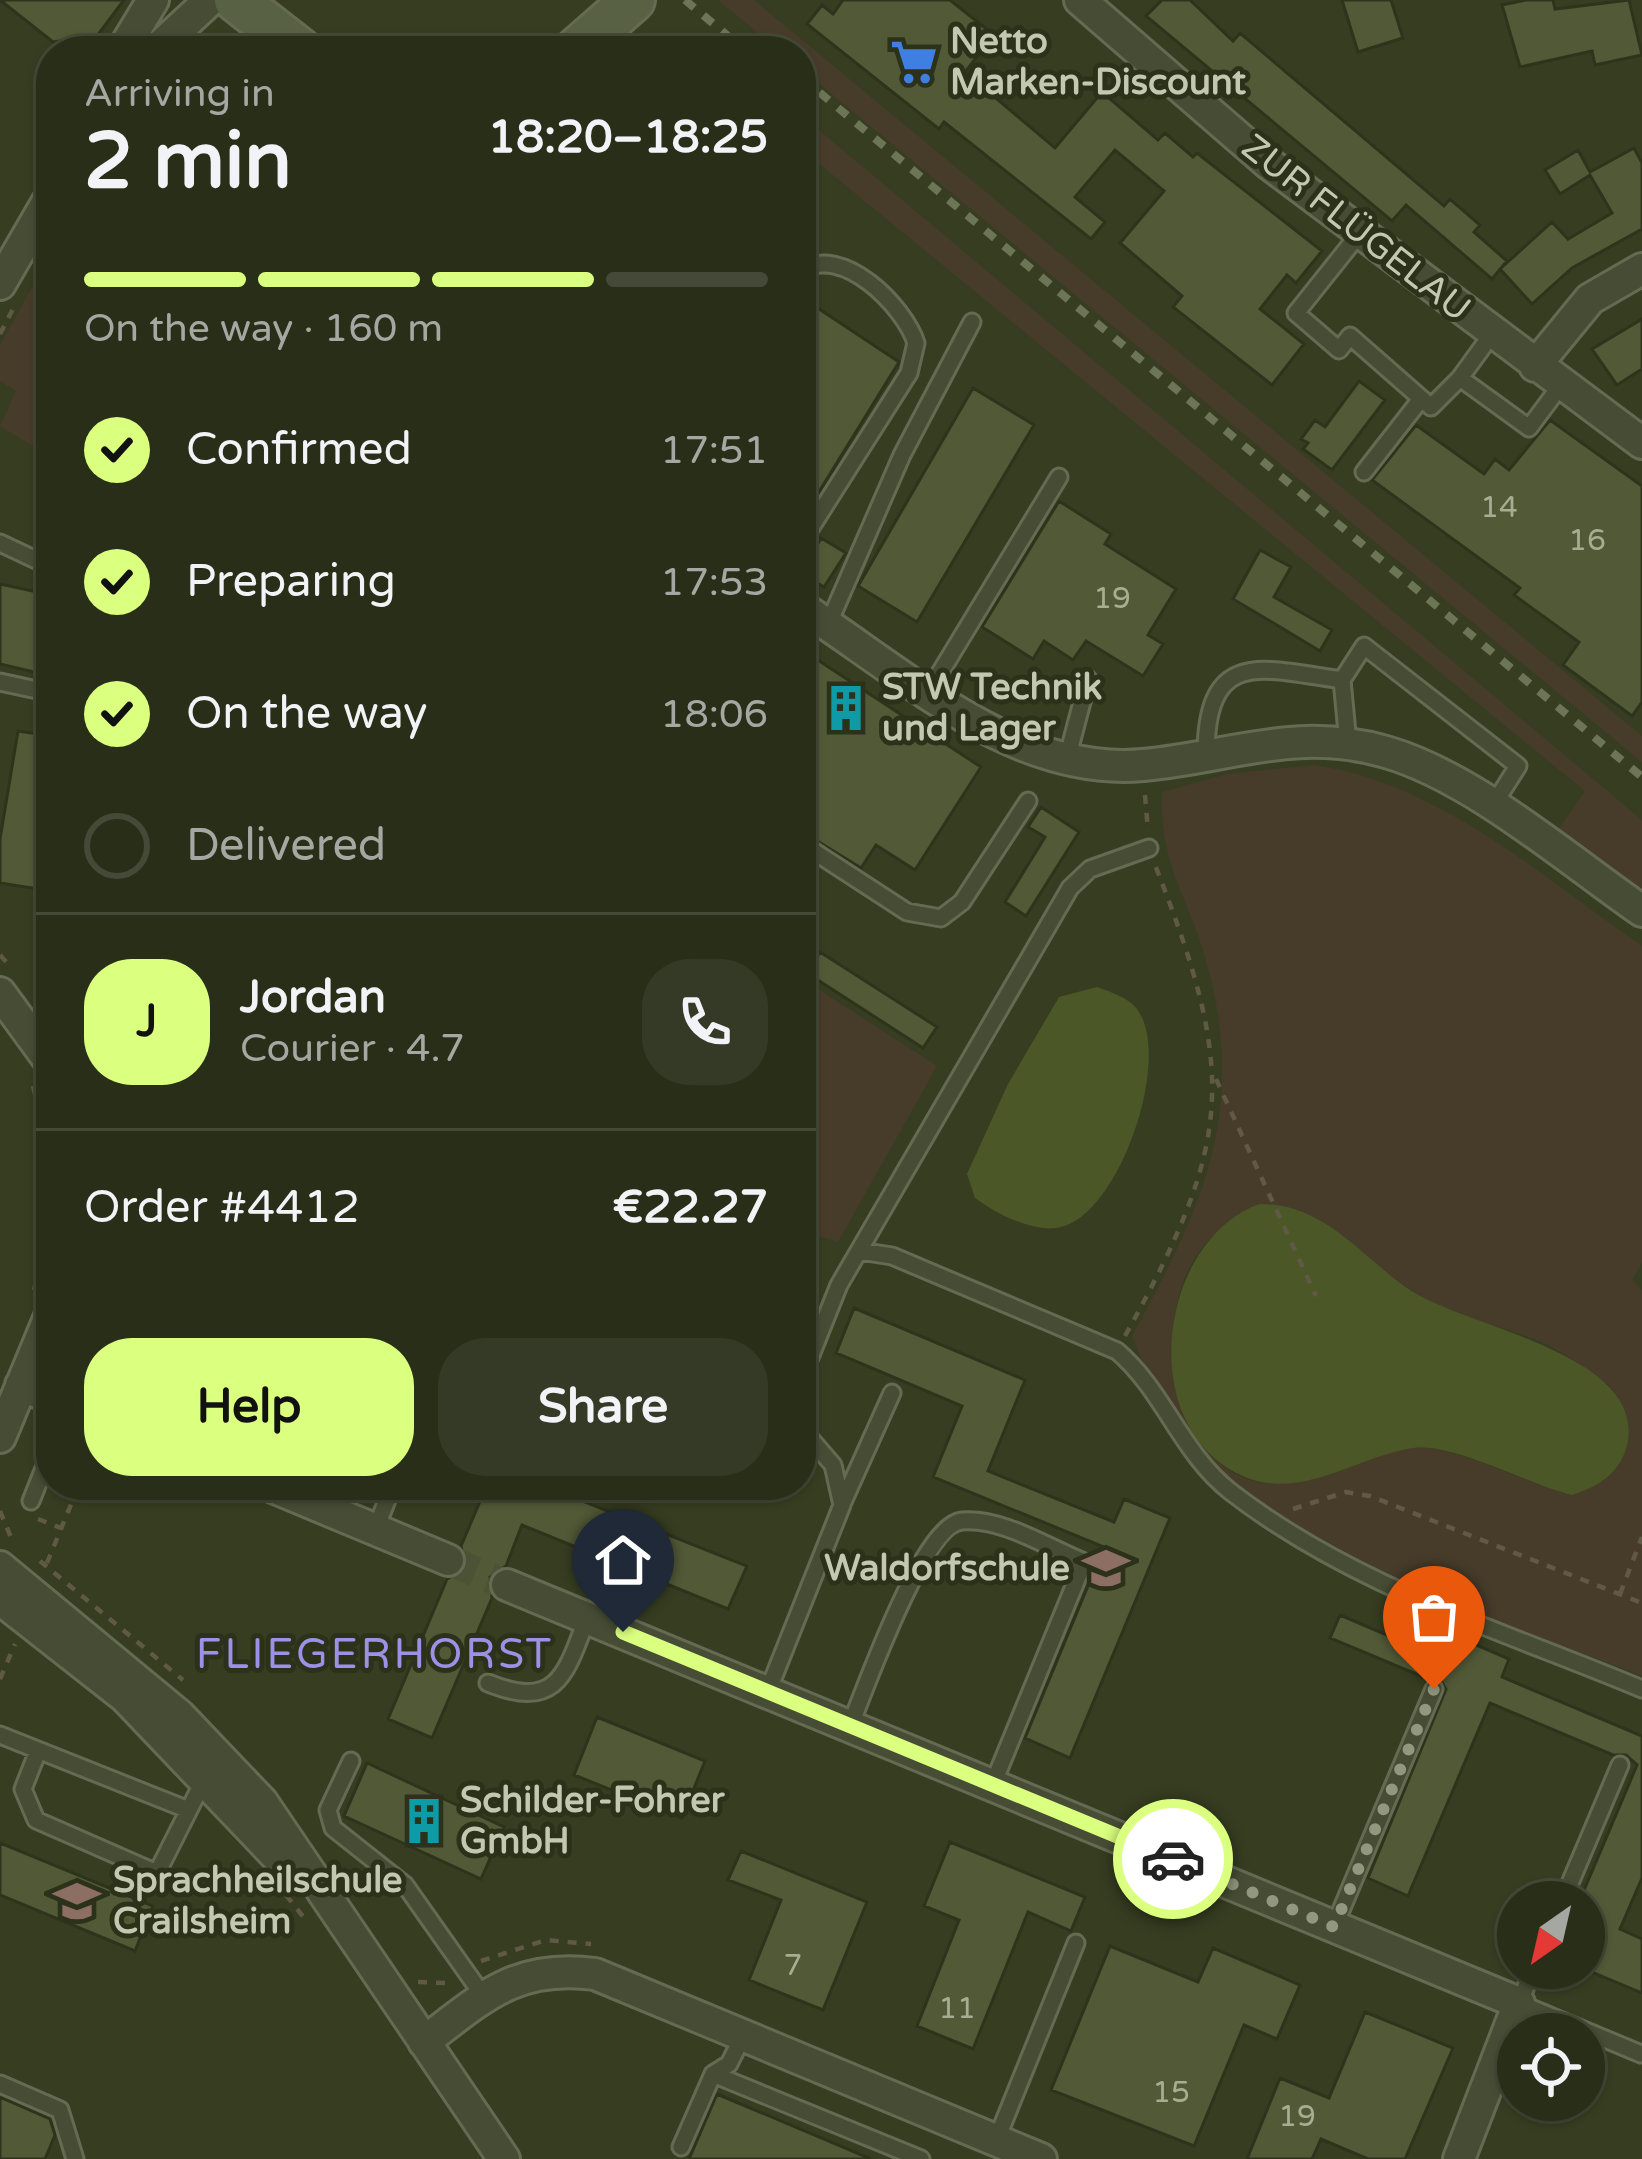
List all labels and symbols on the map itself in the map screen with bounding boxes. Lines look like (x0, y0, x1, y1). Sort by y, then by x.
place label: Netto Marken-Discount (950, 20, 1246, 104)
supermarket icon: Netto Marken-Discount (889, 37, 939, 87)
street label: ZUR FLÜGELAU (1233, 125, 1479, 331)
house number: 14 (1480, 489, 1518, 526)
house number: 16 (1568, 522, 1606, 559)
house number: 19 (1093, 580, 1131, 617)
place label: STW Technik und Lager (882, 666, 1102, 750)
building icon: STW Technik und Lager (821, 683, 871, 733)
pin (572, 1509, 674, 1632)
school or university icon: Waldorfschule (1081, 1543, 1131, 1593)
place label: Waldorfschule (824, 1547, 1070, 1590)
pin (1383, 1566, 1485, 1689)
district label: FLIEGERHORST (196, 1629, 554, 1680)
place label: Schilder-Fohrer GmbH (460, 1779, 726, 1863)
building icon: Schilder-Fohrer GmbH (399, 1796, 449, 1846)
courier (1113, 1799, 1233, 1919)
place label: Sprachheilschule Crailsheim (113, 1859, 402, 1943)
school or university icon: Sprachheilschule Crailsheim (52, 1876, 102, 1926)
north arrow (1497, 1881, 1605, 1989)
house number: 7 (784, 1947, 802, 1984)
house number: 11 (938, 1990, 976, 2027)
house number: 15 (1152, 2074, 1190, 2111)
house number: 19 (1278, 2098, 1316, 2135)

